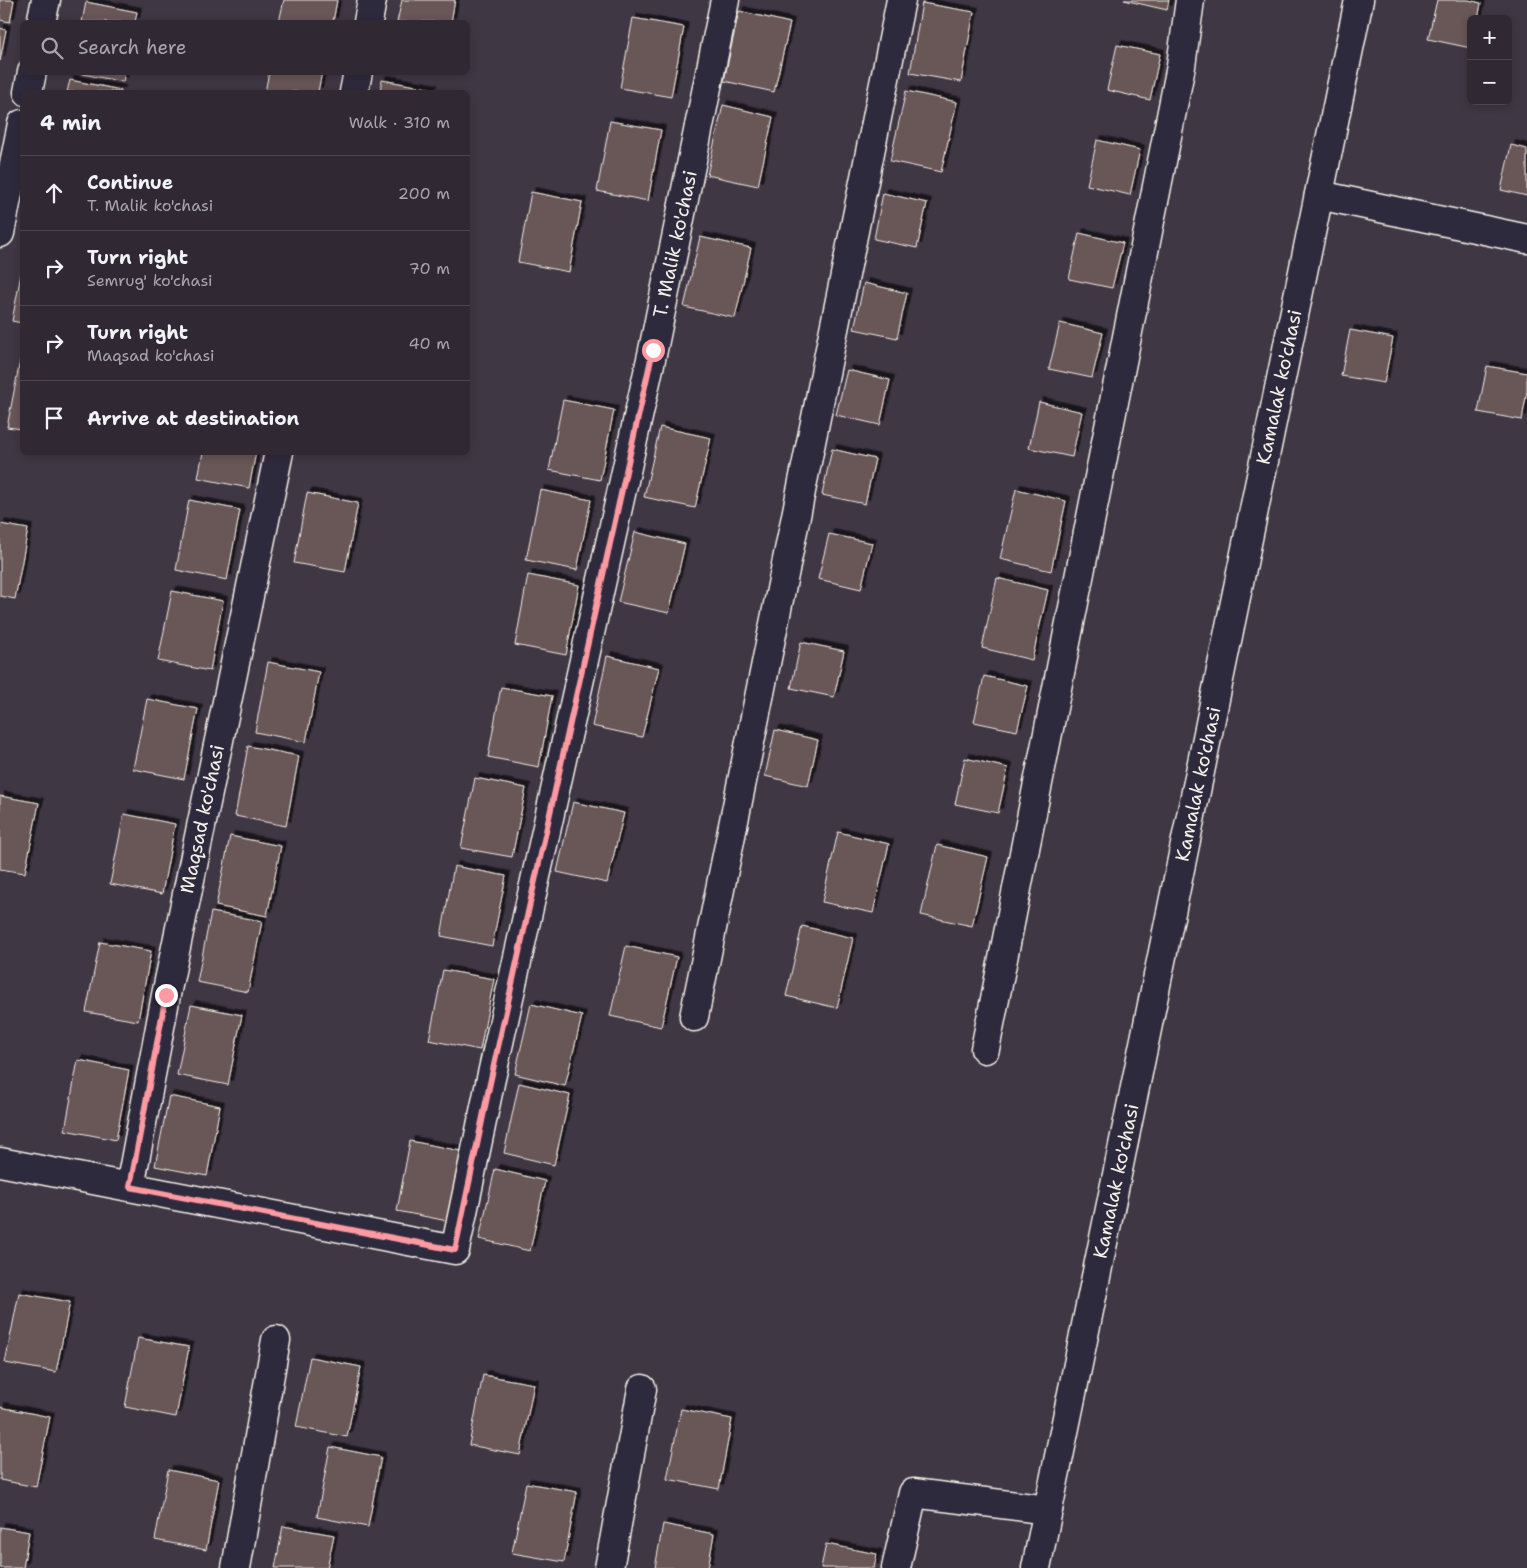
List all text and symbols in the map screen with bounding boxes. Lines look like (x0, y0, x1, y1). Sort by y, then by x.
map controls (1467, 15, 1512, 105)
button: + (1467, 15, 1512, 60)
search box (20, 20, 470, 75)
icon: search (38, 34, 66, 62)
text: Search here (78, 35, 187, 60)
button: − (1467, 60, 1512, 105)
text: 4 min (40, 109, 101, 137)
text: Walk · 310 m (349, 112, 450, 133)
street label: T. Malik ko'chasi (647, 168, 703, 320)
text: Continue (87, 170, 173, 195)
icon: ahead (40, 179, 68, 207)
text: 200 m (398, 183, 450, 204)
text: T. Malik ko'chasi (87, 195, 213, 216)
text: Turn right (87, 245, 188, 270)
icon: right (40, 254, 68, 282)
text: 70 m (409, 258, 450, 279)
text: Semrug' ko'chasi (87, 270, 213, 291)
street label: Kamalak ko'chasi (1250, 307, 1308, 467)
text: Turn right (87, 320, 188, 345)
icon: right (40, 329, 68, 357)
text: 40 m (408, 333, 450, 354)
route start (642, 339, 665, 362)
text: Maqsad ko'chasi (87, 345, 215, 366)
icon: arrive (40, 404, 68, 432)
text: Arrive at destination (87, 406, 299, 431)
street label: Kamalak ko'chasi (1169, 704, 1227, 864)
street label: Maqsad ko'chasi (174, 742, 230, 896)
route end (155, 984, 178, 1007)
street label: Kamalak ko'chasi (1087, 1101, 1145, 1261)

